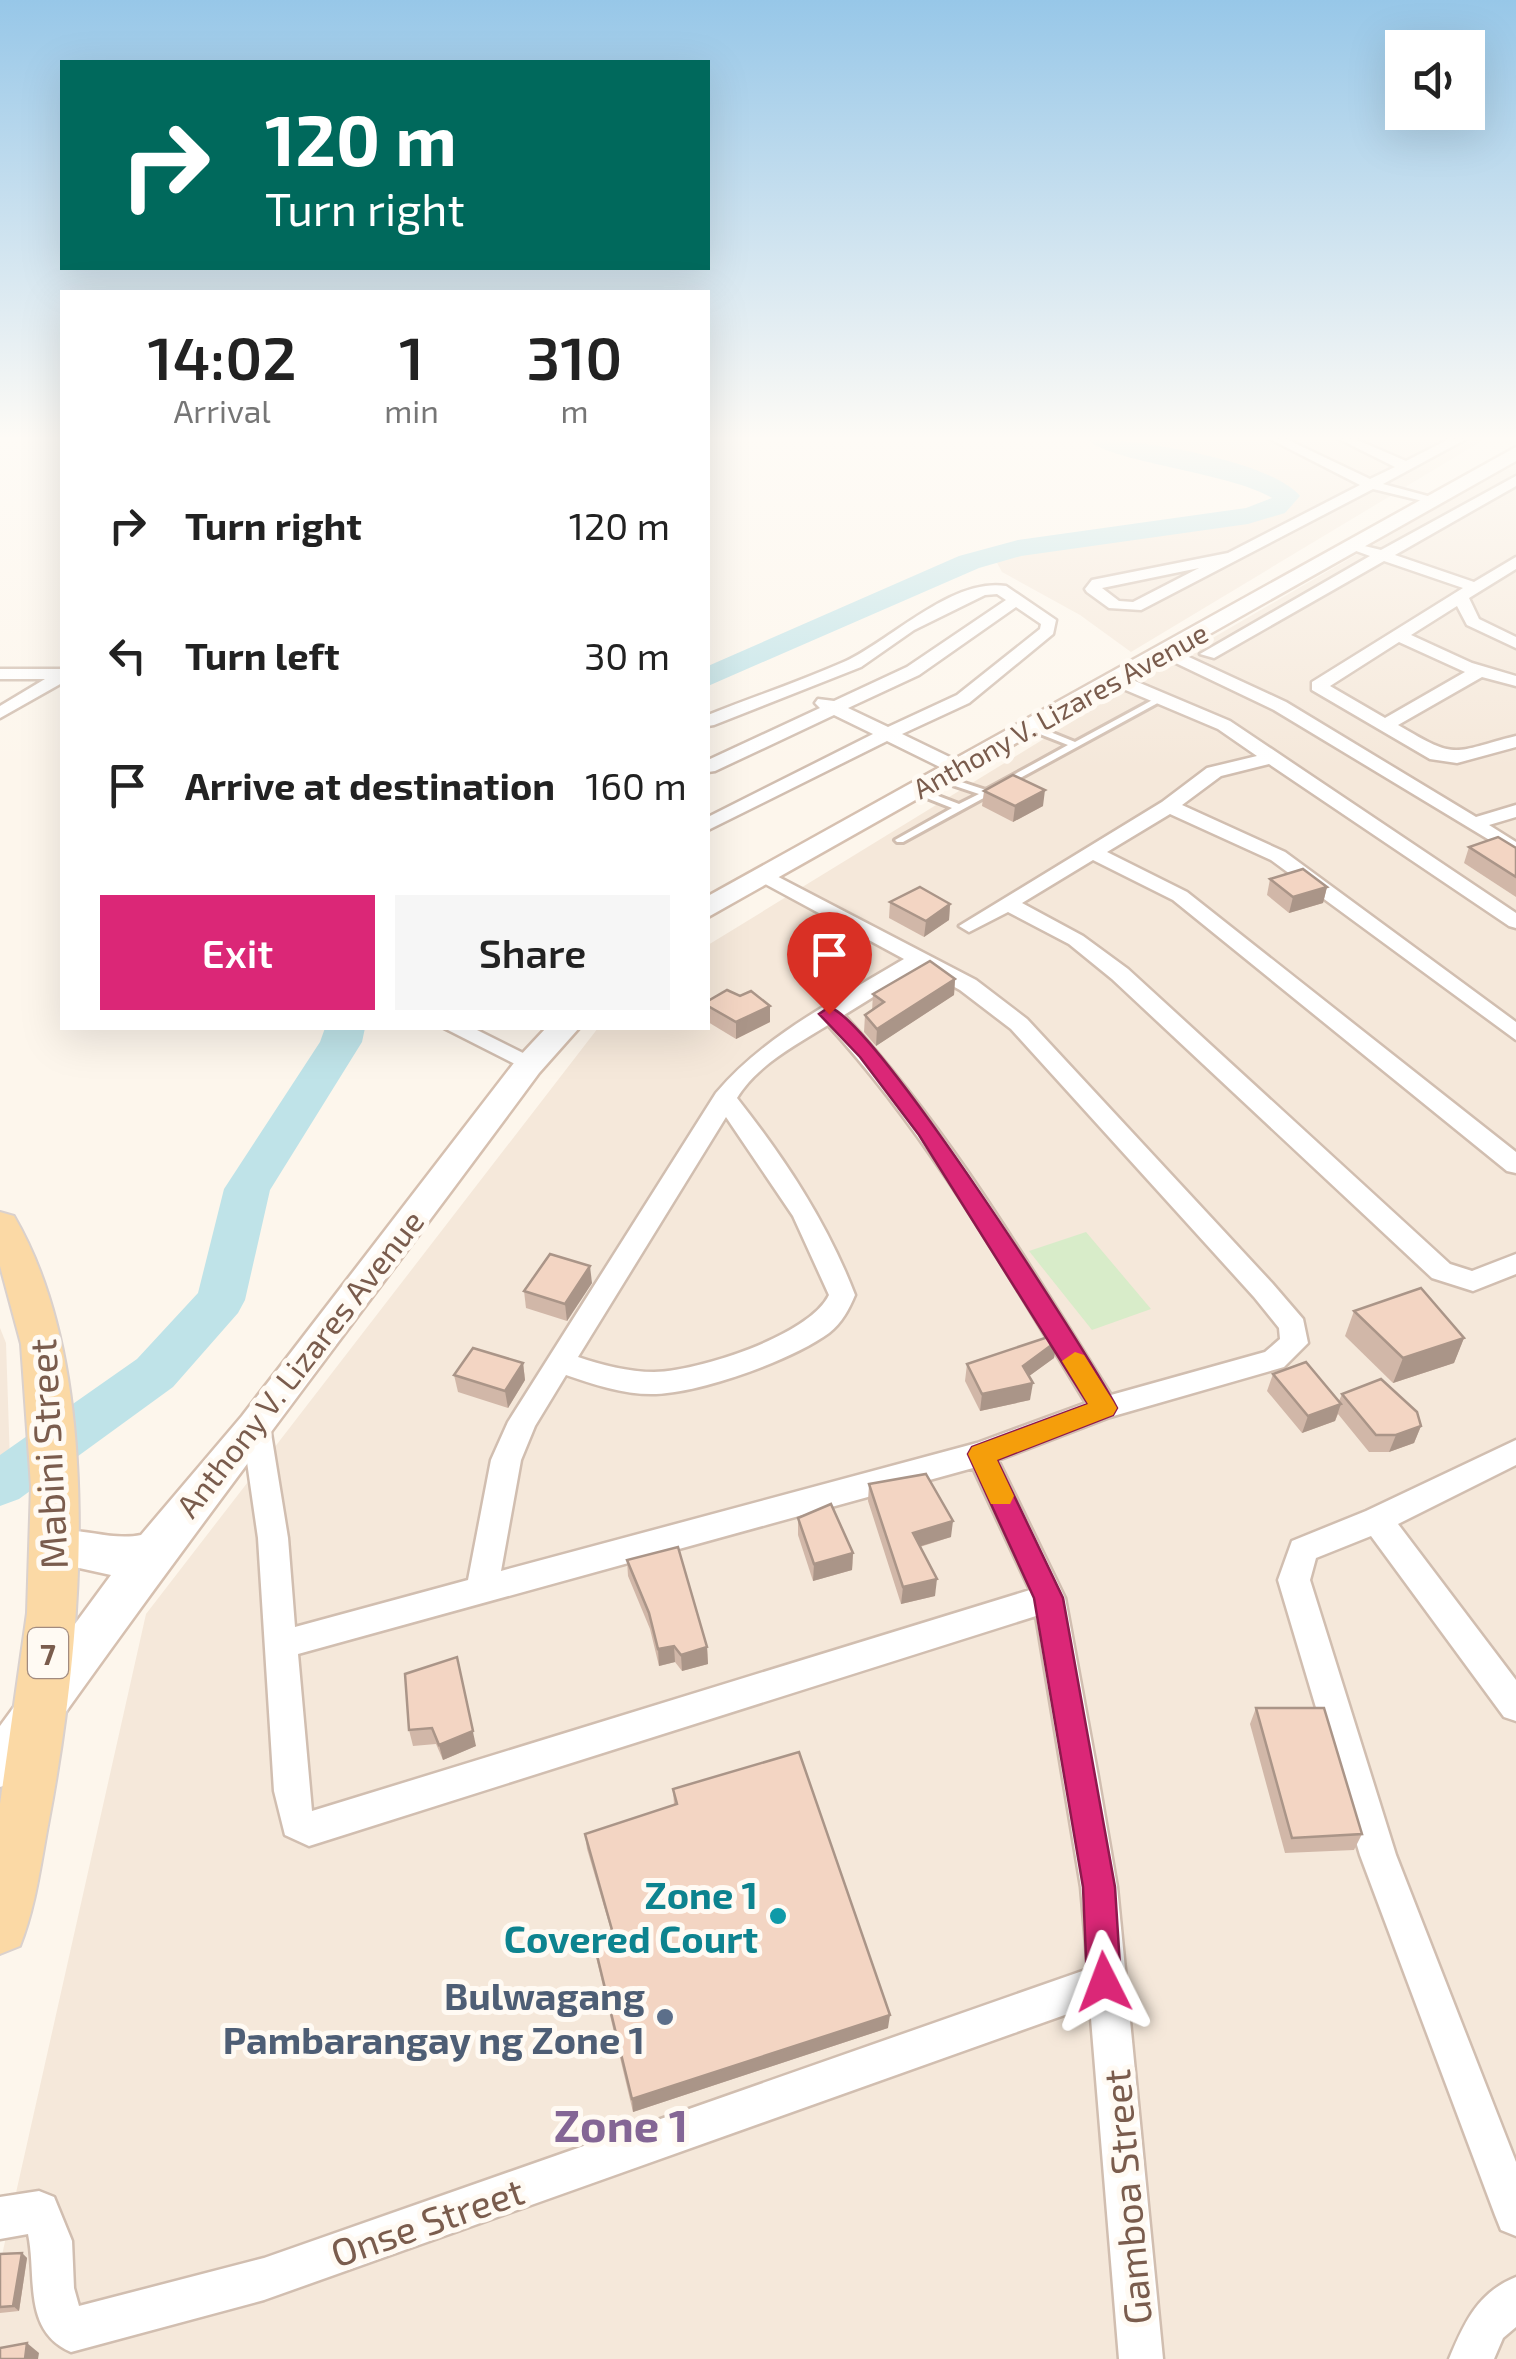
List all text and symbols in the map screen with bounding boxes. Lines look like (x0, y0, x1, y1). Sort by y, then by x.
map controls (1385, 30, 1485, 130)
button: sound (1385, 30, 1485, 130)
text: 120 m (265, 96, 457, 180)
icon: right (100, 100, 230, 230)
text: Turn right (265, 181, 465, 235)
text: 14:02 (148, 320, 297, 392)
text: 1 (399, 320, 424, 392)
text: 310 (526, 320, 622, 392)
text: Arrival (173, 391, 271, 429)
text: min (384, 391, 439, 429)
text: m (560, 391, 588, 429)
icon: right (100, 498, 155, 553)
text: Turn right (185, 502, 362, 548)
text: 120 m (569, 502, 670, 548)
street label: Anthony V. Lizares Avenue (907, 615, 1213, 805)
icon: left (100, 628, 155, 683)
text: Turn left (185, 632, 340, 678)
text: 30 m (584, 632, 670, 678)
icon: arrive (100, 758, 155, 813)
text: Arrive at destination (185, 762, 555, 808)
text: 160 m (585, 762, 687, 808)
button: Exit (100, 895, 375, 1010)
button: Share (395, 895, 670, 1010)
pin (787, 912, 872, 1015)
icon: arrive (802, 927, 857, 982)
street label: Anthony V. Lizares Avenue (167, 1202, 431, 1524)
street label: Mabini Street (18, 1338, 76, 1570)
road number: 7 (28, 1628, 68, 1678)
place label: Zone 1 Covered Court (504, 1871, 758, 1961)
marker: Zone 1 Covered Court (767, 1905, 789, 1927)
position arrow (1052, 1930, 1156, 2034)
place label: Bulwagang Pambarangay ng Zone 1 (223, 1972, 645, 2062)
marker: Bulwagang Pambarangay ng Zone 1 (654, 2006, 676, 2028)
street label: Gamboa Street (1092, 2067, 1160, 2327)
district label: Zone 1 (554, 2097, 688, 2151)
street label: Onse Street (324, 2166, 530, 2276)

